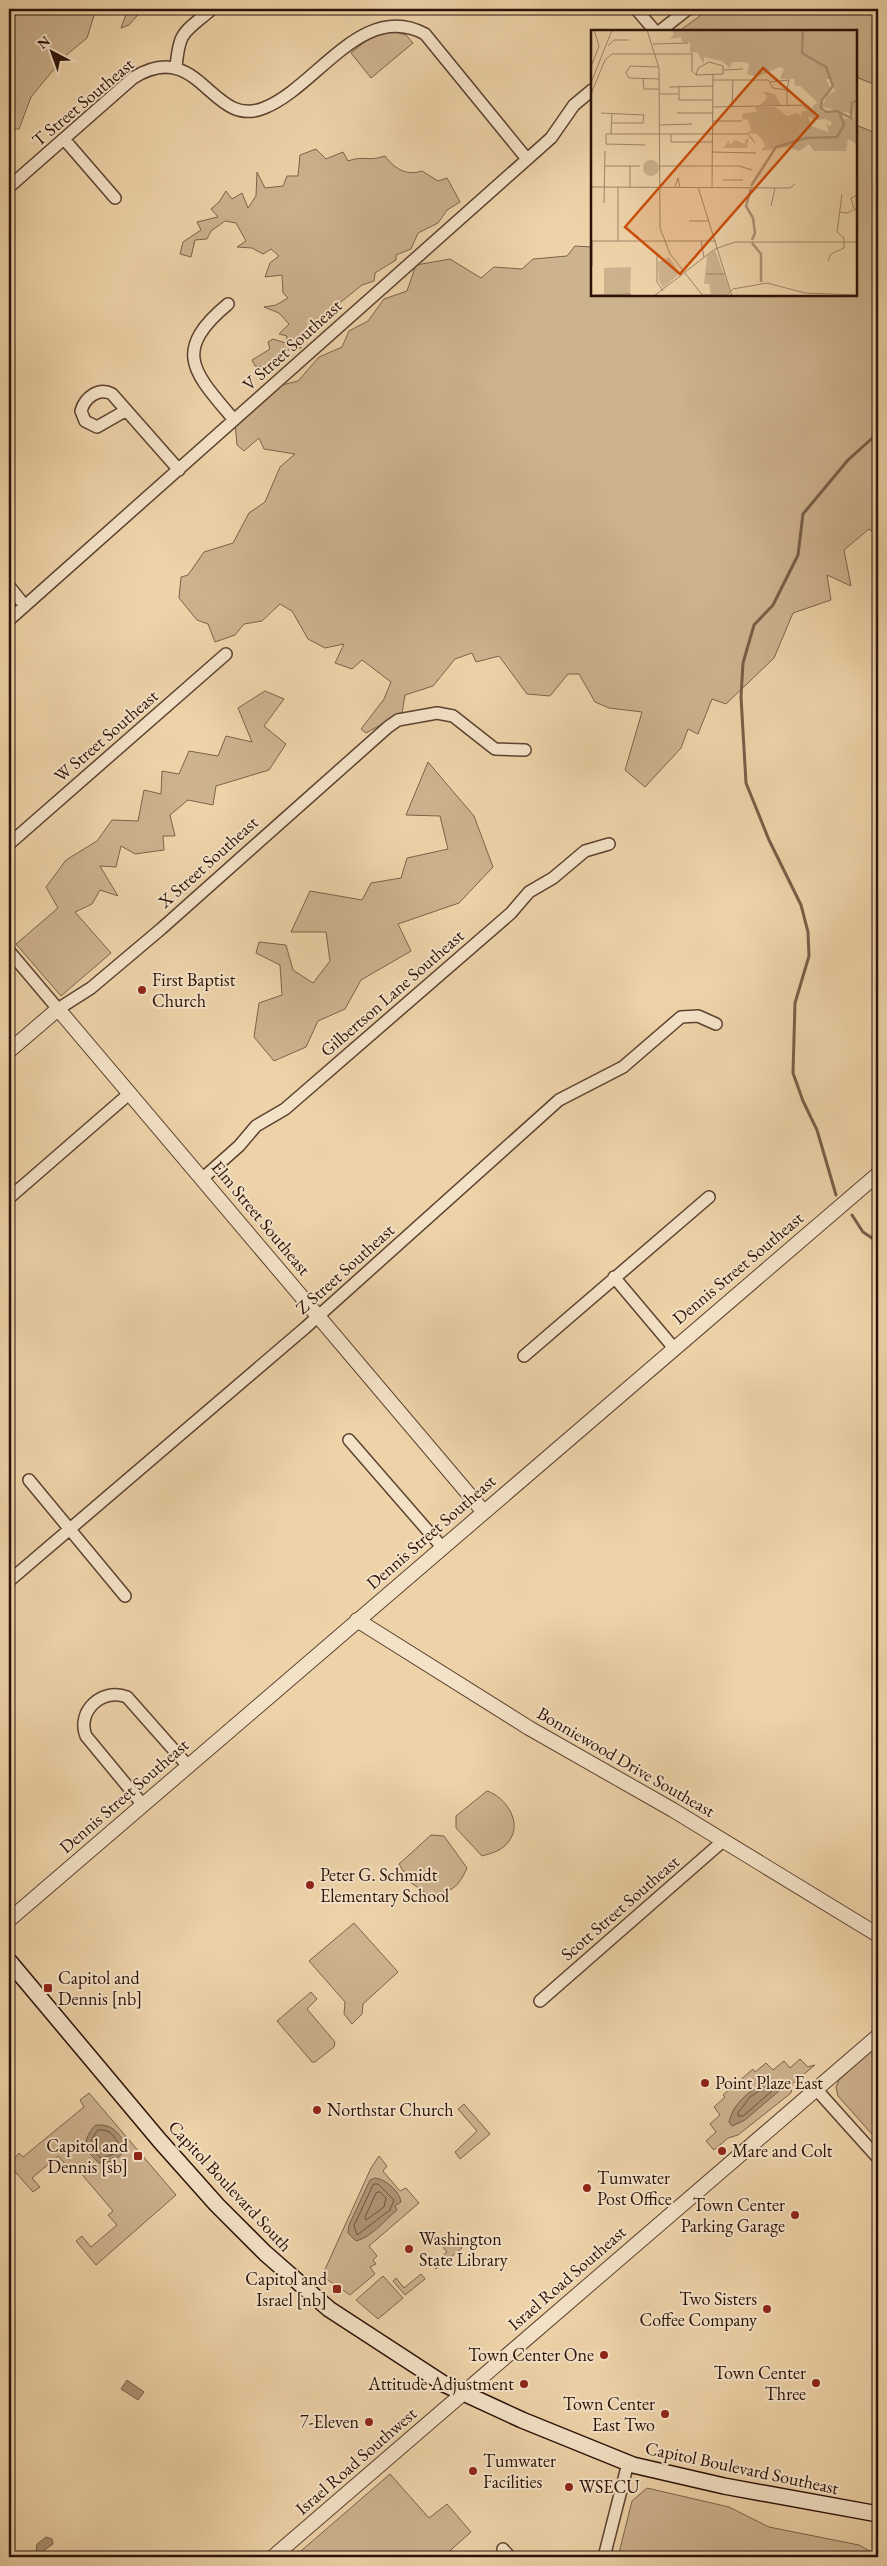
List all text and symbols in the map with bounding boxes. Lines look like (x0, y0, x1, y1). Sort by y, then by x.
north arrow (28, 28, 78, 78)
inset map (591, 30, 857, 296)
text: N (33, 31, 54, 53)
street label: T Street Southeast (27, 52, 139, 151)
street label: V Street Southeast (237, 294, 347, 395)
street label: W Street Southeast (49, 684, 163, 787)
street label: X Street Southeast (152, 810, 263, 913)
street label: Gilbertson Lane Southeast (315, 924, 468, 1061)
place label: First Baptist Church (152, 968, 236, 1012)
marker: First Baptist Church (136, 984, 148, 996)
street label: Elm Street Southeast (207, 1156, 316, 1280)
street label: Dennis Street Southeast (667, 1206, 808, 1329)
street label: Z Street Southeast (291, 1218, 399, 1319)
street label: Dennis Street Southeast (361, 1469, 500, 1594)
street label: Bonniewood Drive Southeast (533, 1701, 720, 1822)
street label: Dennis Street Southeast (54, 1733, 193, 1858)
street label: Scott Street Southeast (556, 1850, 684, 1965)
place label: Peter G. Schmidt Elementary School (320, 1863, 449, 1907)
marker: Peter G. Schmidt Elementary School (304, 1879, 316, 1891)
place label: Capitol and Dennis [nb] (58, 1966, 142, 2010)
marker: Capitol and Dennis [nb] (42, 1982, 54, 1994)
place label: Point Plaze East (715, 2071, 823, 2094)
marker: Point Plaze East (699, 2077, 711, 2089)
place label: Northstar Church (327, 2098, 454, 2121)
marker: Northstar Church (311, 2104, 323, 2116)
street label: Capitol Boulevard South (163, 2115, 297, 2256)
place label: Capitol and Dennis [sb] (46, 2134, 129, 2178)
place label: Mare and Colt (732, 2139, 833, 2162)
marker: Mare and Colt (716, 2145, 728, 2157)
marker: Capitol and Dennis [sb] (132, 2150, 144, 2162)
place label: Tumwater Post Office (597, 2166, 672, 2210)
marker: Tumwater Post Office (581, 2182, 593, 2194)
place label: Town Center Parking Garage (681, 2193, 785, 2237)
marker: Town Center Parking Garage (789, 2209, 801, 2221)
street label: Israel Road Southeast (503, 2220, 631, 2335)
place label: Washington State Library (419, 2227, 508, 2271)
marker: Washington State Library (403, 2243, 415, 2255)
place label: Capitol and Israel [nb] (245, 2267, 328, 2311)
marker: Capitol and Israel [nb] (331, 2283, 343, 2295)
place label: Two Sisters Coffee Company (639, 2287, 757, 2331)
marker: Two Sisters Coffee Company (761, 2303, 773, 2315)
place label: Town Center One (468, 2343, 594, 2366)
marker: Town Center One (598, 2349, 610, 2361)
place label: Town Center Three (714, 2361, 806, 2405)
place label: Attitude Adjustment (367, 2372, 514, 2395)
marker: Town Center Three (810, 2377, 822, 2389)
marker: Attitude Adjustment (518, 2378, 530, 2390)
place label: Town Center East Two (563, 2392, 655, 2436)
street label: Israel Road Southwest (290, 2402, 421, 2519)
marker: Town Center East Two (659, 2408, 671, 2420)
place label: 7-Eleven (300, 2410, 359, 2433)
marker: 7-Eleven (363, 2416, 375, 2428)
street label: Capitol Boulevard Southeast (643, 2436, 841, 2499)
place label: Tumwater Facilities (483, 2449, 556, 2493)
marker: Tumwater Facilities (467, 2465, 479, 2477)
place label: WSECU (579, 2475, 640, 2498)
marker: WSECU (563, 2481, 575, 2493)

